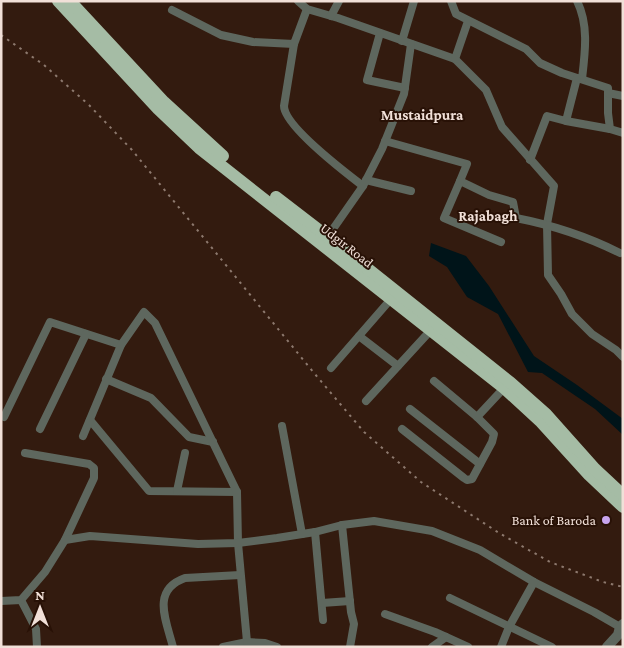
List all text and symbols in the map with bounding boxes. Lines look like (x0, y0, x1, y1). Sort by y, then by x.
district label: Mustaidpura (381, 107, 464, 123)
district label: Rajabagh (458, 208, 518, 225)
street label: Udgir Road (317, 219, 377, 271)
place label: Bank of Baroda (512, 512, 597, 528)
marker: Bank of Baroda (600, 514, 612, 526)
north arrow (15, 583, 65, 633)
text: N (35, 587, 45, 603)

